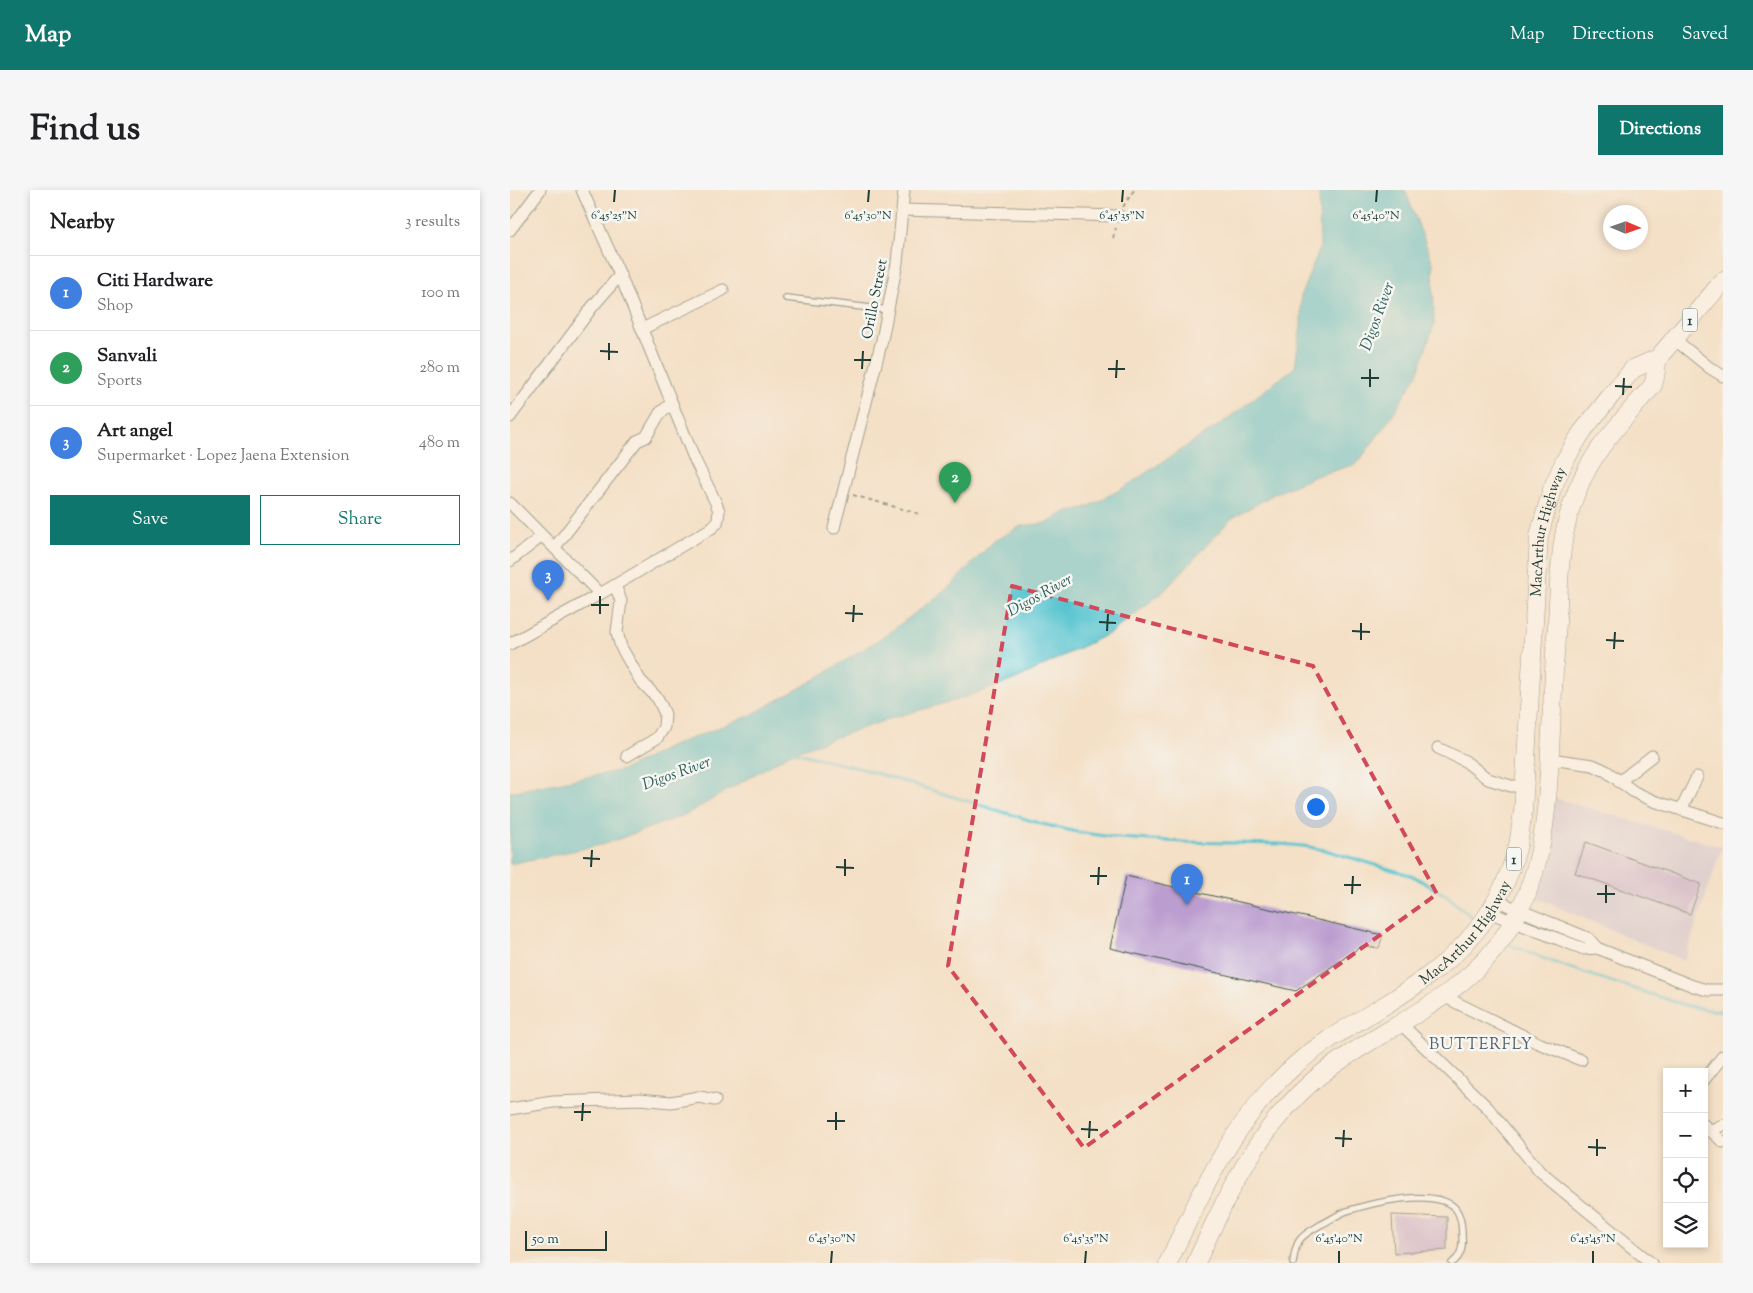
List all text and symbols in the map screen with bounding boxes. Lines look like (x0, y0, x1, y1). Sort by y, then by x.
text: Map (25, 18, 71, 52)
text: Map (1510, 22, 1545, 48)
text: Directions (1573, 22, 1654, 48)
text: Saved (1682, 22, 1728, 48)
text: Find us (30, 105, 140, 156)
button: Directions (1598, 105, 1723, 155)
north arrow (1603, 205, 1648, 250)
text: 6°45'25"N (591, 207, 637, 225)
text: 6°45'30"N (844, 207, 892, 225)
text: 6°45'35"N (1099, 207, 1145, 225)
text: 6°45'40"N (1352, 207, 1400, 225)
text: Nearby (50, 208, 115, 238)
text: 3 results (405, 211, 460, 234)
street label: Orillo Street (857, 258, 894, 341)
text: Citi Hardware (97, 268, 213, 295)
water label: Digos River (1355, 279, 1401, 354)
text: 1 (63, 282, 69, 305)
text: 100 m (421, 282, 460, 305)
text: Shop (97, 295, 133, 318)
road number: 1 (1682, 308, 1698, 332)
text: Sanvali (97, 343, 157, 370)
text: 2 (62, 357, 70, 380)
text: 280 m (419, 357, 460, 380)
text: Sports (97, 370, 142, 393)
text: Art angel (97, 418, 173, 445)
text: 3 (63, 432, 69, 455)
text: 480 m (419, 432, 460, 455)
text: Supermarket · Lopez Jaena Extension (97, 445, 350, 468)
pin: 2 (939, 462, 971, 503)
street label: MacArthur Highway (1526, 464, 1573, 597)
button: Save (50, 495, 250, 545)
button: Share (260, 495, 460, 545)
pin: 3 (532, 560, 564, 601)
water label: Digos River (1003, 569, 1077, 624)
water label: Digos River (639, 751, 715, 797)
your location (1303, 794, 1329, 820)
road number: 1 (1506, 848, 1522, 871)
pin: 1 (1171, 864, 1203, 905)
street label: MacArthur Highway (1416, 877, 1517, 991)
district label: BUTTERFLY (1429, 1034, 1533, 1057)
map controls (1663, 1068, 1708, 1248)
button: + (1663, 1068, 1708, 1113)
button: − (1663, 1113, 1708, 1158)
button: locate (1663, 1158, 1708, 1203)
button: layers (1663, 1203, 1708, 1248)
scale bar (525, 1228, 608, 1251)
text: 50 m (532, 1230, 559, 1250)
text: 6°45'30"N (808, 1230, 856, 1248)
text: 6°45'35"N (1063, 1230, 1109, 1248)
text: 6°45'40"N (1315, 1230, 1363, 1248)
text: 6°45'45"N (1570, 1230, 1616, 1248)

